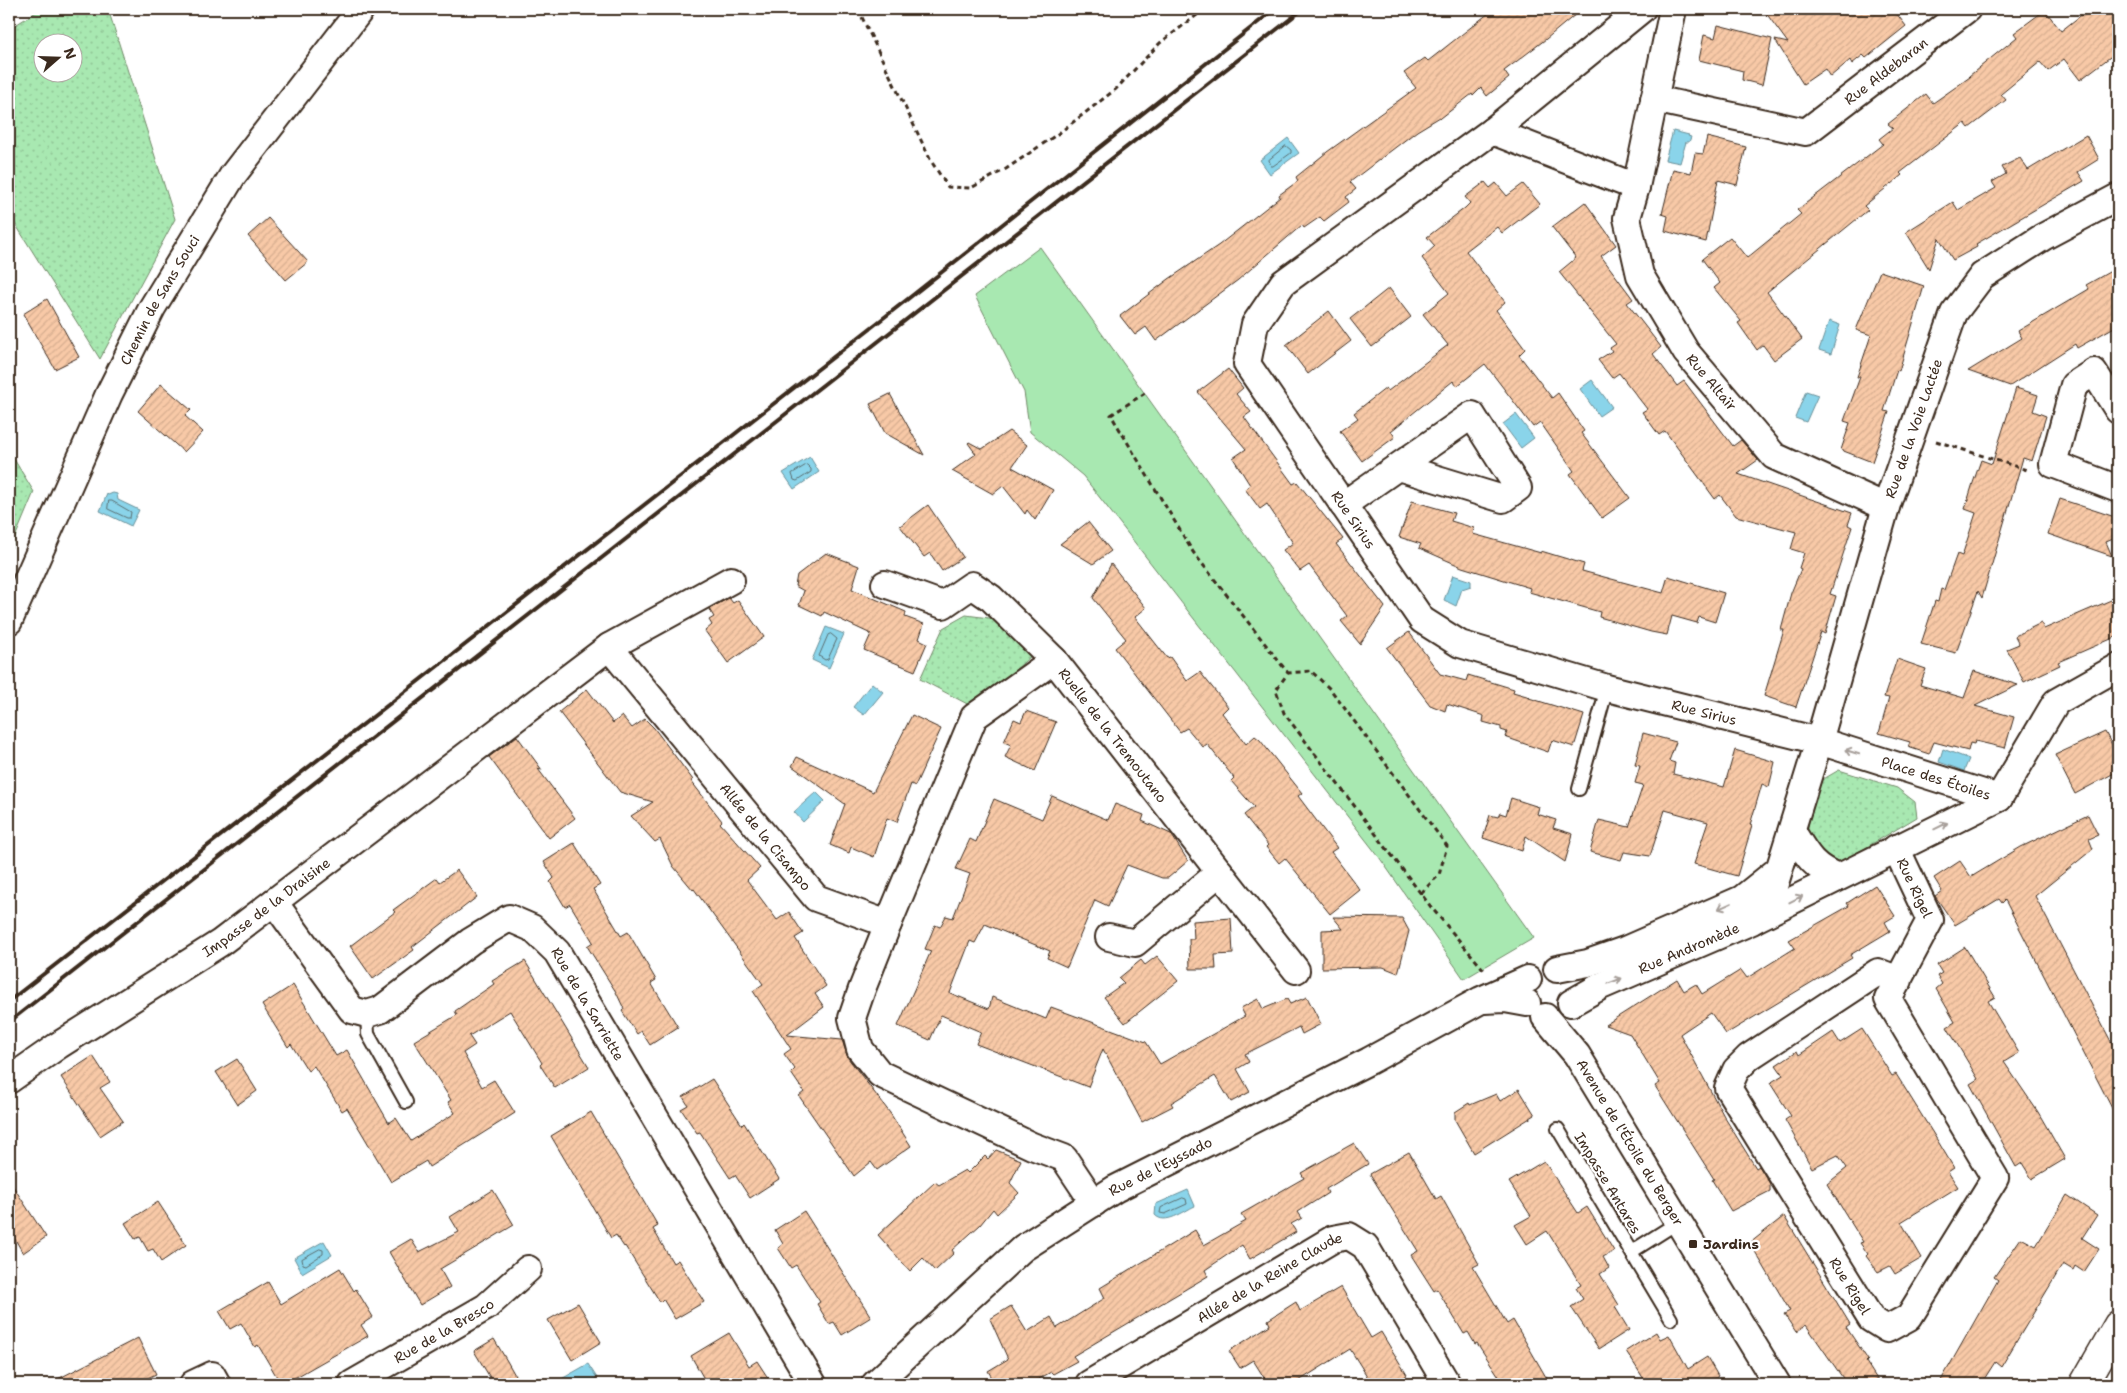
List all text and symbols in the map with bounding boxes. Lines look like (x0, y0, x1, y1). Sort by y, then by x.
north arrow (32, 32, 82, 82)
street label: Rue Aldebaran (1840, 33, 1932, 109)
text: N (60, 45, 81, 62)
street label: Chemin de Sans Souci (116, 231, 203, 368)
street label: Rue Altaïr (1682, 350, 1741, 415)
street label: Rue de la Voie Lactée (1881, 356, 1946, 501)
street label: Rue Sirius (1327, 487, 1380, 552)
street label: Ruelle de la Tremoutano (1055, 664, 1171, 806)
street label: Rue Sirius (1670, 696, 1739, 729)
one-way arrow (1845, 747, 1860, 756)
street label: Place des Étoiles (1879, 752, 1993, 804)
street label: Allée de la Cisampo (716, 779, 815, 894)
one-way arrow (1933, 821, 1948, 830)
street label: Impasse de la Draisine (199, 853, 334, 961)
street label: Rue Rigel (1893, 855, 1937, 921)
one-way arrow (1788, 894, 1803, 904)
one-way arrow (1718, 902, 1733, 912)
street label: Rue Andromède (1635, 919, 1742, 978)
street label: Rue de la Sarriette (547, 944, 628, 1064)
one-way arrow (1606, 976, 1622, 985)
street label: Avenue de l'Étoile du Berger (1573, 1056, 1688, 1229)
street label: Impasse Antares (1571, 1129, 1645, 1237)
street label: Rue de l'Eyssado (1105, 1133, 1215, 1200)
street label: Allée de la Reine Claude (1194, 1228, 1344, 1327)
place label: Jardins (1703, 1235, 1759, 1253)
marker: Jardins (1687, 1238, 1699, 1250)
street label: Rue Rigel (1825, 1254, 1875, 1319)
street label: Rue de la Bresco (390, 1295, 498, 1367)

